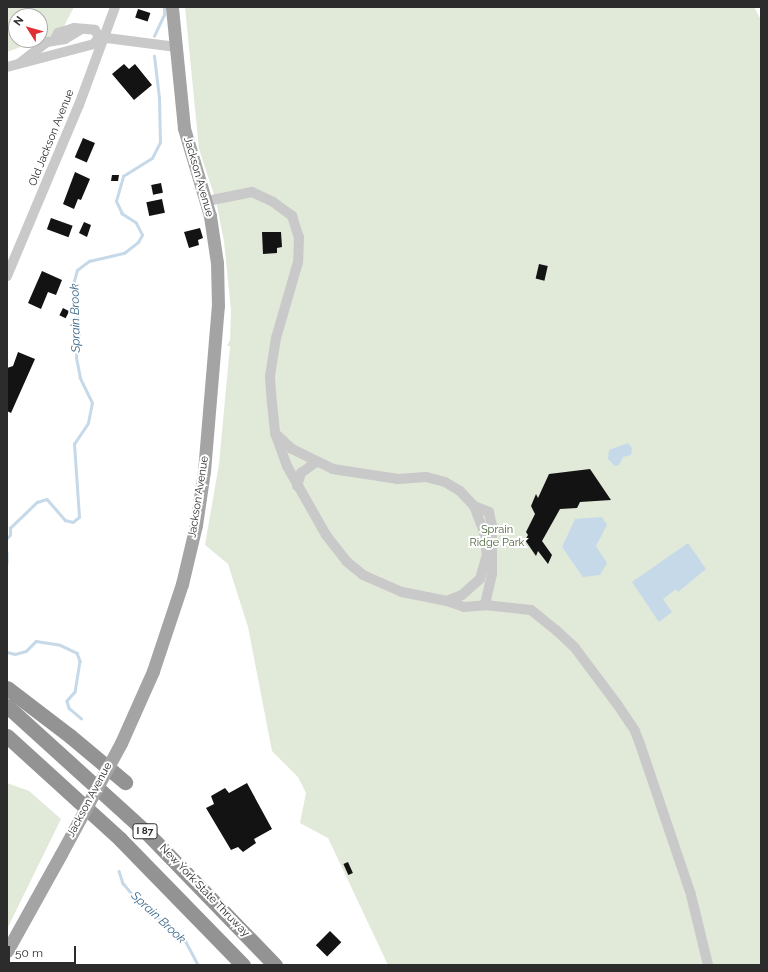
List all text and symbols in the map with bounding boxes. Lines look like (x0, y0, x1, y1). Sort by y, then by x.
north arrow (8, 8, 48, 48)
text: N (11, 14, 27, 28)
street label: Old Jackson Avenue (26, 87, 78, 189)
street label: Jackson Avenue (180, 135, 216, 219)
water label: Sprain Brook (68, 283, 84, 353)
street label: Jackson Avenue (186, 455, 212, 539)
park label: Sprain Ridge Park (470, 524, 524, 550)
street label: Jackson Avenue (65, 760, 115, 840)
road number: I 87 (132, 823, 158, 839)
street label: New York State Thruway (156, 842, 252, 940)
water label: Sprain Brook (128, 889, 188, 947)
scale bar (10, 938, 78, 964)
text: 50 m (15, 946, 43, 960)

